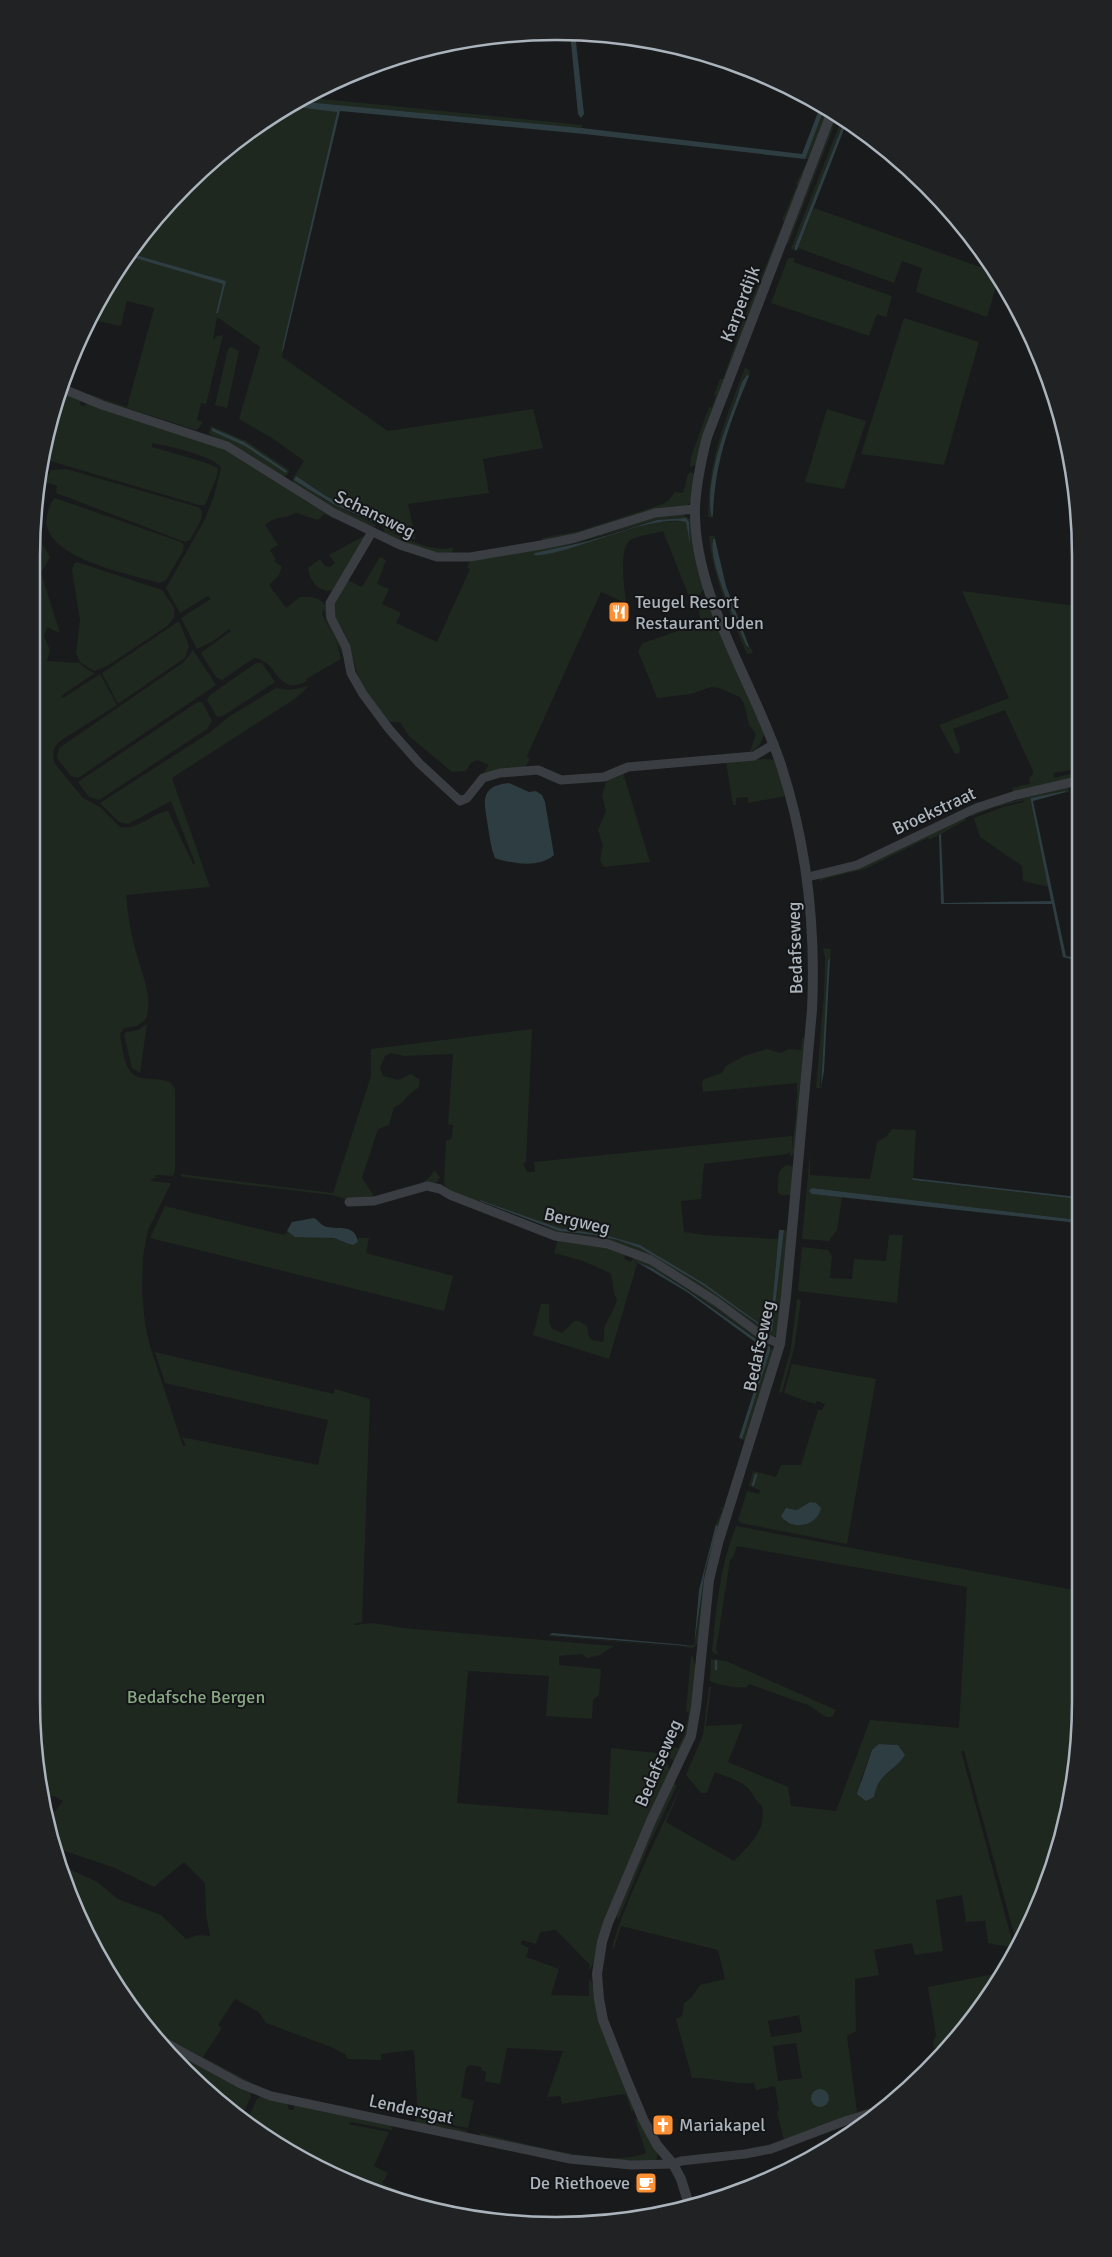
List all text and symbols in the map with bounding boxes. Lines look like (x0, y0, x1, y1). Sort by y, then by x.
street label: Karperdijk (715, 263, 765, 345)
street label: Schansweg (331, 485, 419, 543)
place label: Teugel Resort Restaurant Uden (635, 591, 764, 634)
restaurant icon: Teugel Resort Restaurant Uden (607, 600, 631, 624)
street label: Broekstraat (889, 782, 979, 840)
street label: Bedafseweg (782, 901, 808, 995)
street label: Bergweg (542, 1203, 612, 1239)
street label: Bedafseweg (739, 1298, 779, 1394)
park label: Bedafsche Bergen (127, 1686, 265, 1708)
street label: Bedafseweg (630, 1716, 686, 1810)
street label: Lendersgat (367, 2089, 455, 2129)
church icon: Mariakapel (651, 2113, 675, 2137)
place label: Mariakapel (679, 2114, 766, 2136)
cafe icon: De Riethoeve (634, 2171, 658, 2195)
place label: De Riethoeve (529, 2172, 630, 2194)

